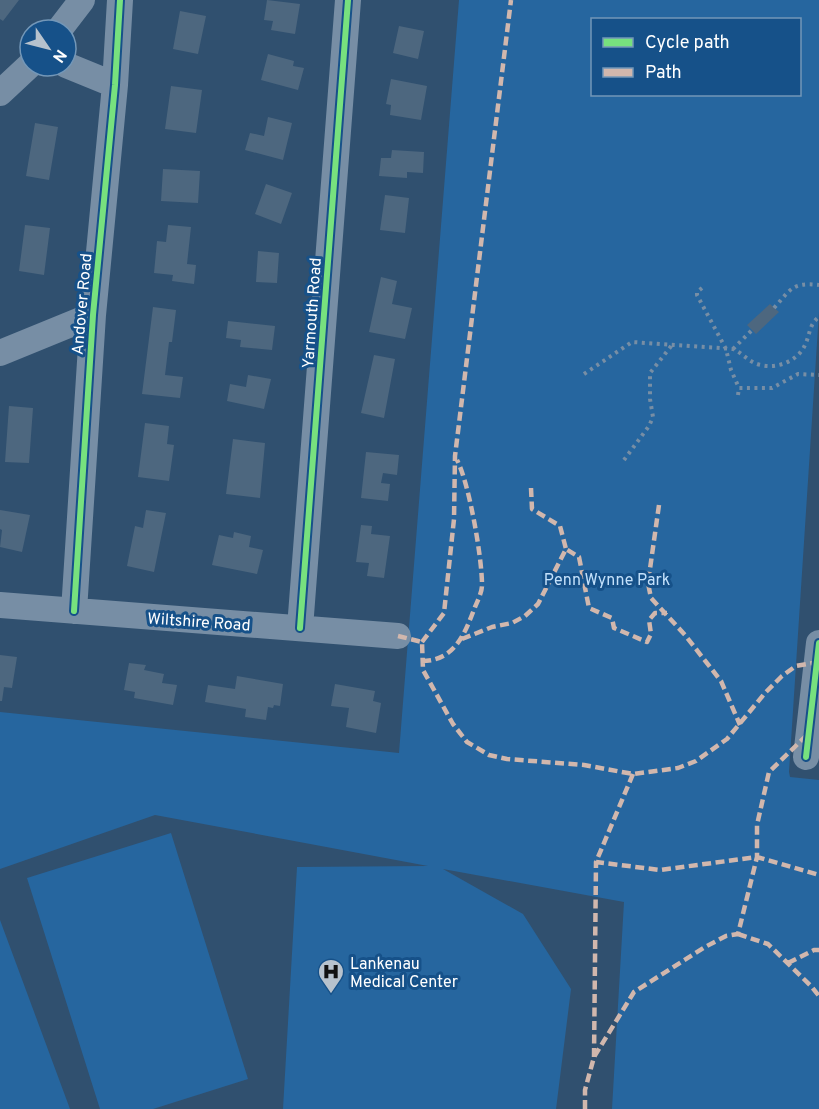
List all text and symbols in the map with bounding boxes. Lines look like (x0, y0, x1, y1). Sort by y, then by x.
north arrow (18, 18, 78, 78)
legend (591, 18, 801, 96)
text: Cycle path (645, 32, 730, 55)
text: N (47, 45, 70, 66)
text: Path (645, 62, 682, 85)
street label: Andover Road (69, 253, 97, 356)
street label: Yarmouth Road (299, 257, 327, 369)
park label: Penn Wynne Park (544, 571, 670, 591)
street label: Wiltshire Road (147, 609, 251, 637)
place label: Lankenau Medical Center (350, 955, 458, 993)
hospital icon: Lankenau Medical Center (316, 957, 346, 995)

